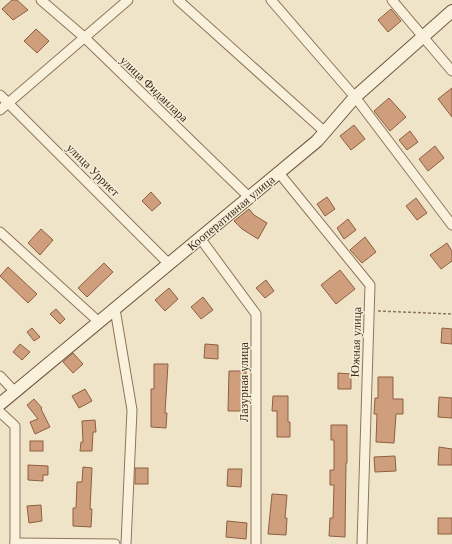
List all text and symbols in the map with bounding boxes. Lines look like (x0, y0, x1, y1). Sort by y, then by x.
street label: улица Фиданлара (117, 53, 191, 125)
street label: улица Урриет (64, 141, 123, 200)
street label: Кооперативная улица (185, 172, 278, 254)
street label: Южная улица (348, 306, 364, 378)
street label: Лазурная улица (237, 341, 251, 422)

